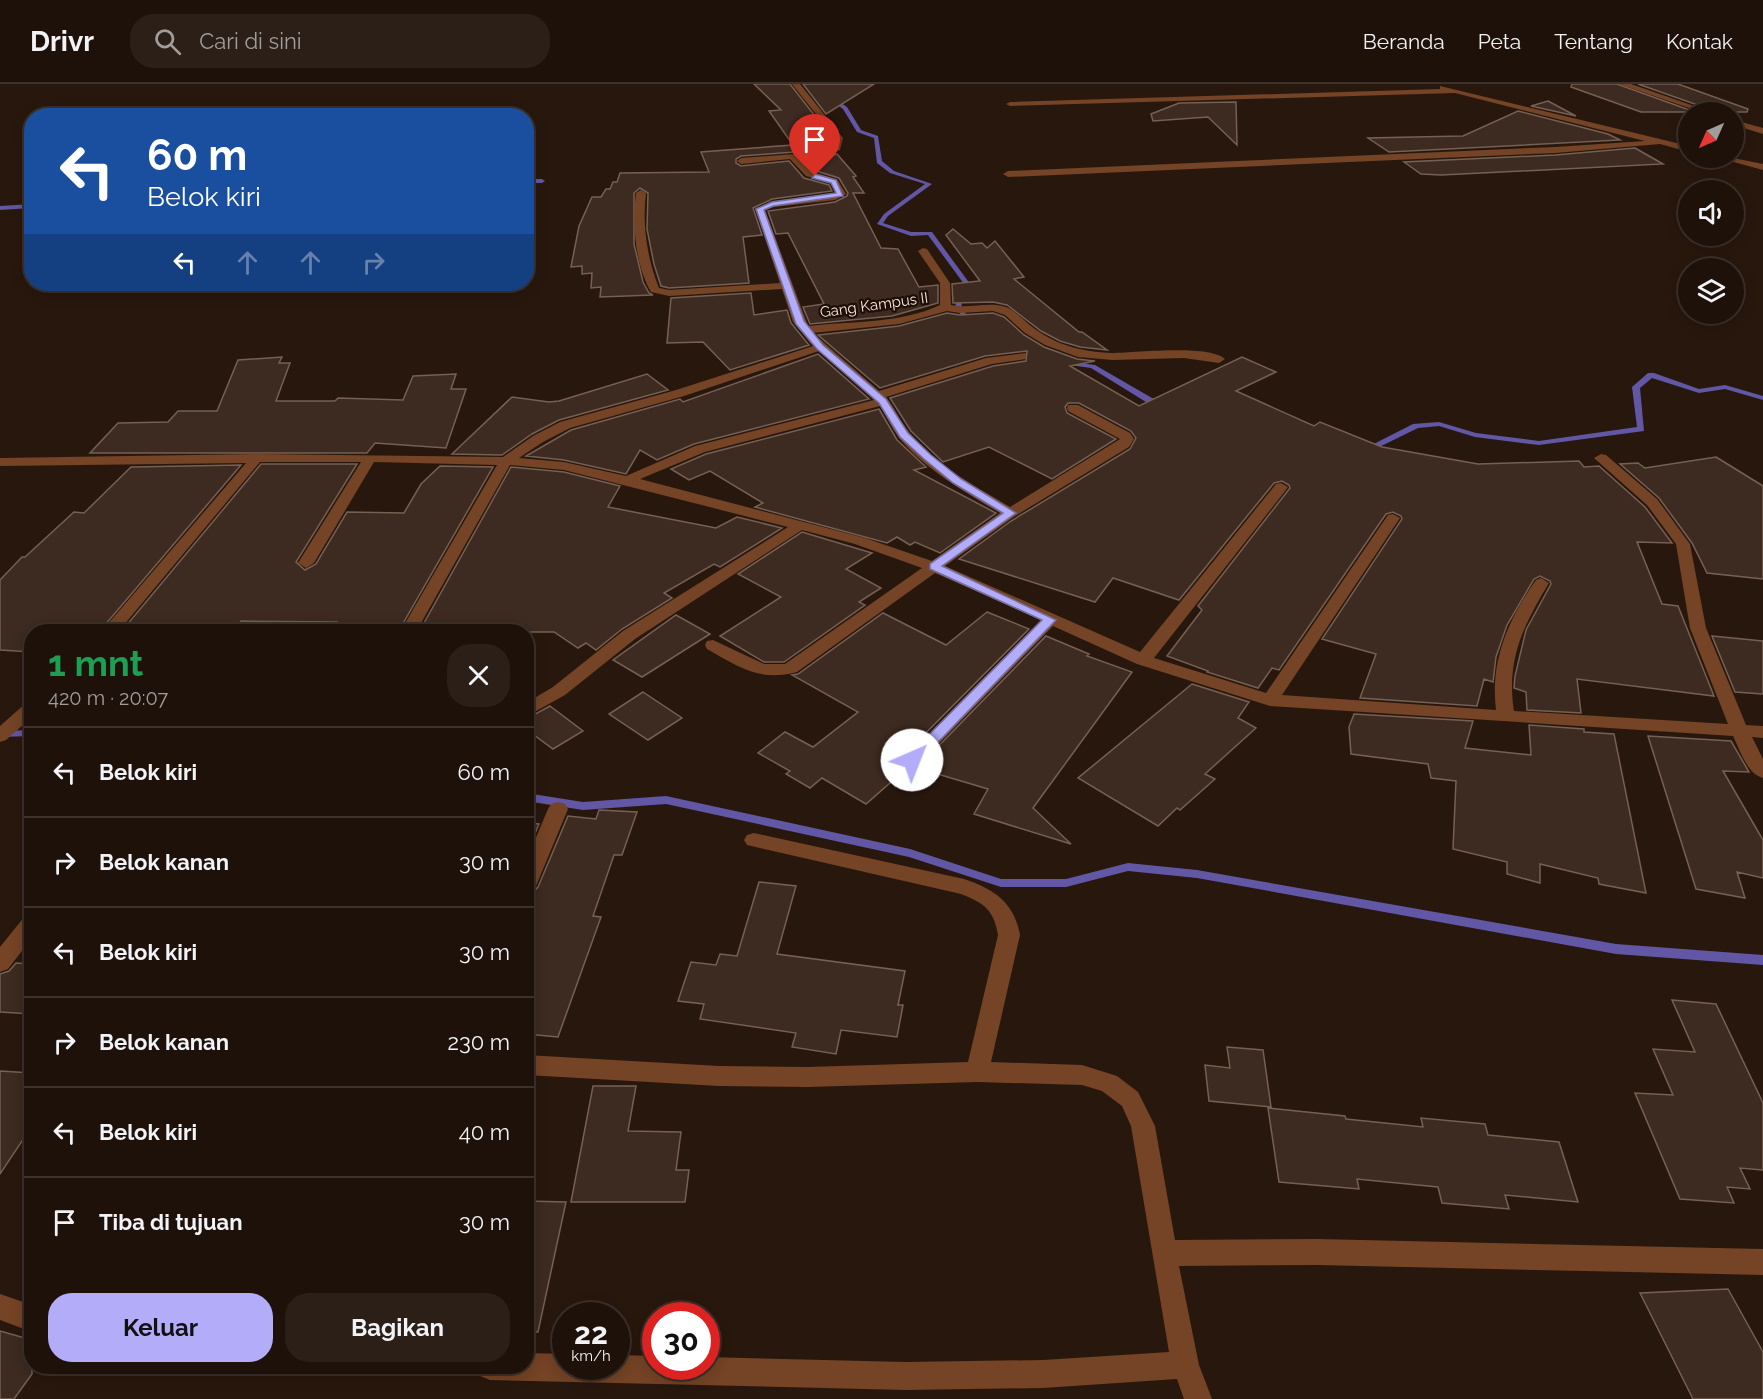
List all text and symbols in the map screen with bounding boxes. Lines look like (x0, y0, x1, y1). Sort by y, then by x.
search box (130, 14, 550, 68)
text: Drivr (30, 25, 94, 58)
icon: search (151, 25, 184, 58)
text: Cari di sini (199, 28, 302, 54)
text: Beranda (1363, 29, 1445, 54)
text: Peta (1478, 29, 1521, 54)
text: Tentang (1554, 29, 1633, 54)
text: Kontak (1666, 29, 1733, 54)
north arrow (1678, 102, 1744, 168)
map controls (1678, 102, 1744, 324)
pin (789, 114, 840, 176)
icon: arrive (798, 123, 831, 156)
text: 60 m (147, 131, 247, 180)
icon: left (48, 132, 126, 210)
button: sound (1678, 180, 1744, 246)
text: Belok kiri (147, 181, 261, 212)
icon: left (168, 246, 201, 279)
icon: ahead (231, 246, 264, 279)
icon: ahead (294, 246, 327, 279)
icon: right (357, 246, 390, 279)
button: layers (1678, 258, 1744, 324)
street label: Gang Kampus II (819, 288, 929, 322)
text: 1 mnt (48, 642, 143, 684)
button: close (447, 644, 510, 707)
text: 420 m · 20:07 (48, 686, 168, 710)
position arrow (880, 728, 944, 792)
icon: left (48, 756, 81, 789)
text: Belok kiri (99, 759, 197, 785)
text: 60 m (457, 759, 510, 785)
icon: right (48, 846, 81, 879)
text: Belok kanan (99, 849, 229, 875)
text: 30 m (459, 849, 510, 875)
icon: left (48, 936, 81, 969)
text: Belok kiri (99, 939, 197, 965)
text: 30 m (459, 939, 510, 965)
icon: right (48, 1026, 81, 1059)
text: Belok kanan (99, 1029, 229, 1055)
text: 230 m (447, 1029, 510, 1055)
icon: left (48, 1116, 81, 1149)
text: Belok kiri (99, 1119, 197, 1145)
text: 40 m (459, 1119, 510, 1145)
icon: arrive (48, 1206, 81, 1239)
text: Tiba di tujuan (99, 1209, 242, 1235)
text: 30 m (459, 1209, 510, 1235)
button: Keluar (48, 1293, 273, 1362)
button: Bagikan (285, 1293, 510, 1362)
speed limit sign: 30 (642, 1302, 720, 1380)
text: 22 (574, 1316, 608, 1351)
text: km/h (571, 1347, 611, 1365)

